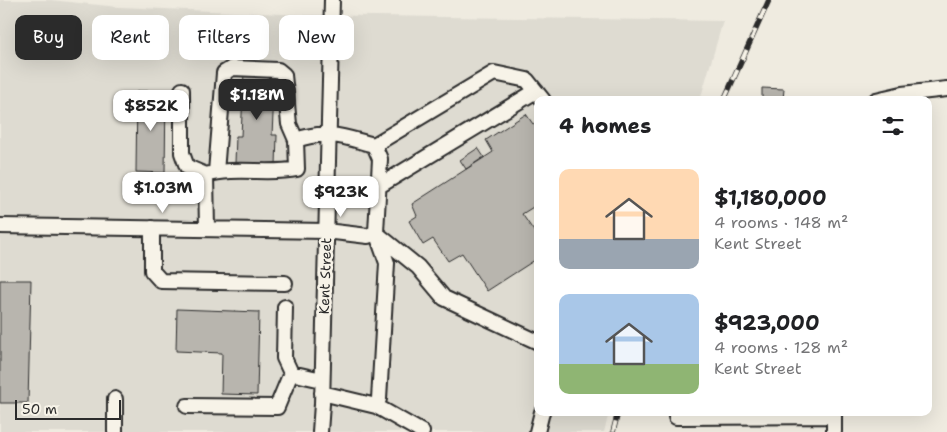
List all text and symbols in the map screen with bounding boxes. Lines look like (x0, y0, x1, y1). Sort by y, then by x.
chip: Buy (15, 15, 82, 60)
chip: Rent (92, 15, 169, 60)
chip: Filters (179, 15, 269, 60)
chip: New (279, 15, 354, 60)
pin: $1.18M (216, 78, 298, 121)
text: $1.18M (230, 84, 284, 105)
pin: $852K (116, 90, 186, 132)
text: $852K (124, 95, 178, 116)
text: 4 homes (559, 112, 651, 140)
icon: filters (879, 112, 907, 140)
pin: $1.03M (122, 172, 204, 214)
pin: $923K (306, 176, 376, 218)
text: $1.03M (133, 177, 193, 198)
text: $923K (314, 181, 368, 202)
text: $1,180,000 (714, 184, 827, 212)
icon: home (599, 189, 659, 249)
text: 4 rooms · 148 m² (714, 212, 848, 233)
text: Kent Street (714, 233, 802, 254)
street label: Kent Street (315, 237, 335, 315)
text: $923,000 (714, 309, 820, 337)
icon: home (599, 314, 659, 374)
text: 4 rooms · 128 m² (714, 337, 848, 358)
text: Kent Street (714, 358, 802, 379)
scale bar (15, 397, 121, 420)
text: 50 m (22, 400, 57, 418)

